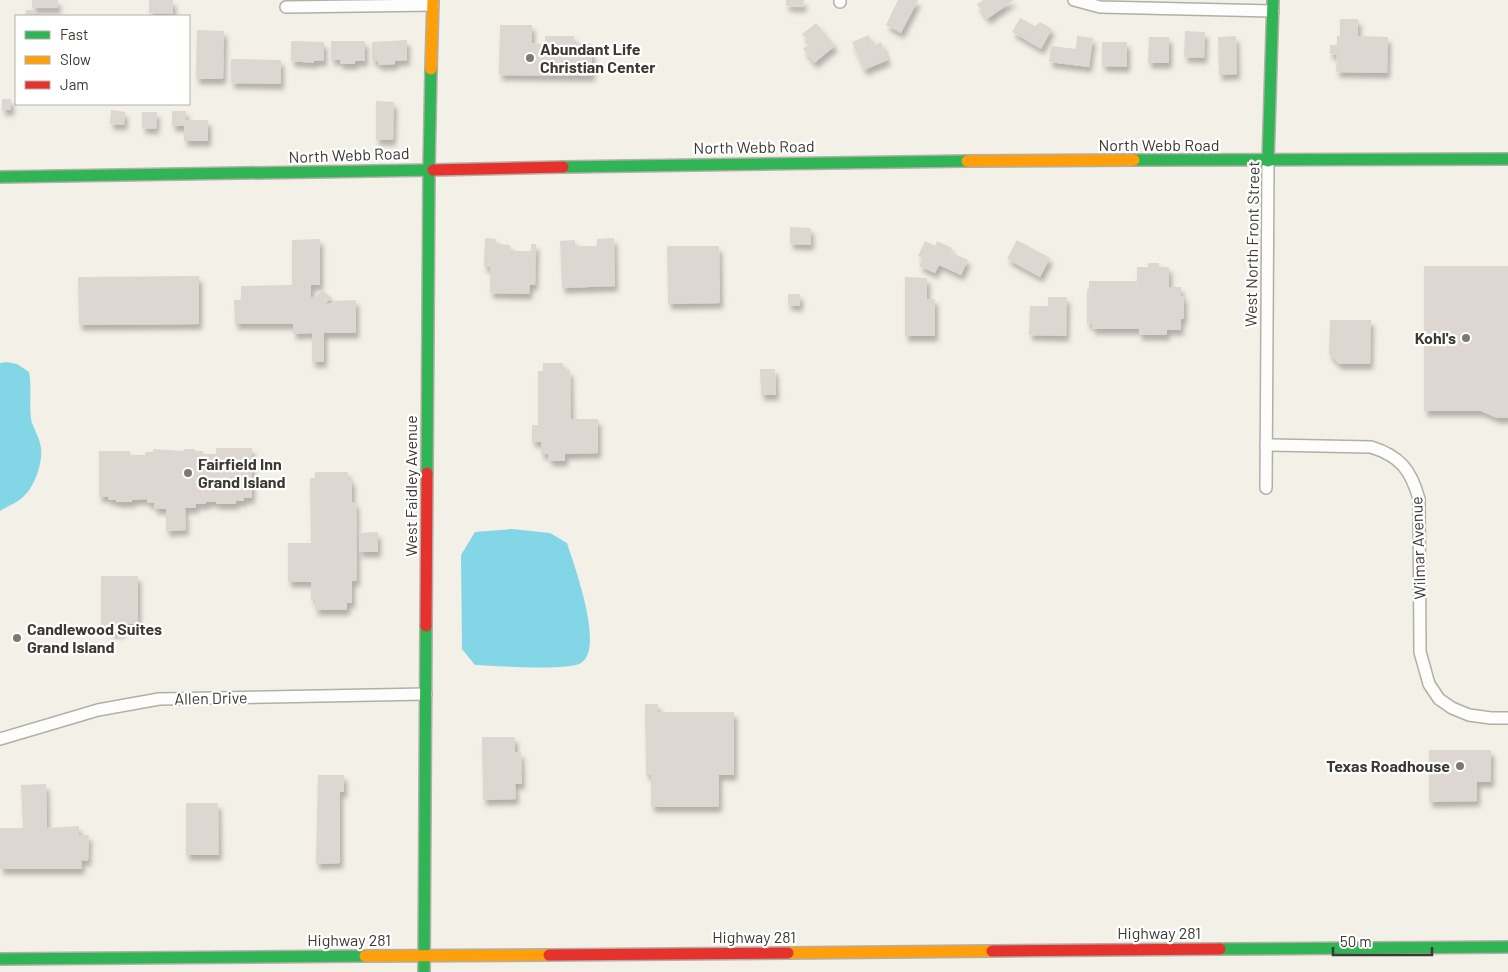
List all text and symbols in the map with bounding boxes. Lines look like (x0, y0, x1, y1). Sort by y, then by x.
legend (15, 15, 190, 105)
text: Fast (60, 25, 88, 43)
place label: Abundant Life Christian Center (540, 39, 655, 76)
text: Slow (60, 50, 91, 68)
marker: Abundant Life Christian Center (524, 52, 536, 64)
text: Jam (60, 75, 89, 93)
street label: North Webb Road (1098, 135, 1220, 154)
street label: North Webb Road (693, 136, 815, 157)
street label: North Webb Road (288, 143, 410, 166)
street label: West North Front Street (1241, 161, 1262, 327)
place label: Kohl's (1415, 328, 1456, 347)
marker: Kohl's (1460, 332, 1472, 344)
street label: West Faidley Avenue (401, 415, 420, 557)
place label: Fairfield Inn Grand Island (198, 454, 286, 491)
marker: Fairfield Inn Grand Island (182, 467, 194, 479)
street label: Wilmar Avenue (1406, 496, 1429, 600)
place label: Candlewood Suites Grand Island (27, 619, 162, 656)
marker: Candlewood Suites Grand Island (11, 632, 23, 644)
street label: Allen Drive (174, 687, 248, 708)
place label: Texas Roadhouse (1326, 756, 1450, 775)
marker: Texas Roadhouse (1454, 760, 1466, 772)
street label: Highway 281 (1117, 923, 1201, 942)
scale bar (1333, 924, 1432, 956)
street label: Highway 281 (712, 927, 796, 946)
street label: Highway 281 (307, 930, 391, 949)
text: 50 m (1340, 932, 1372, 950)

